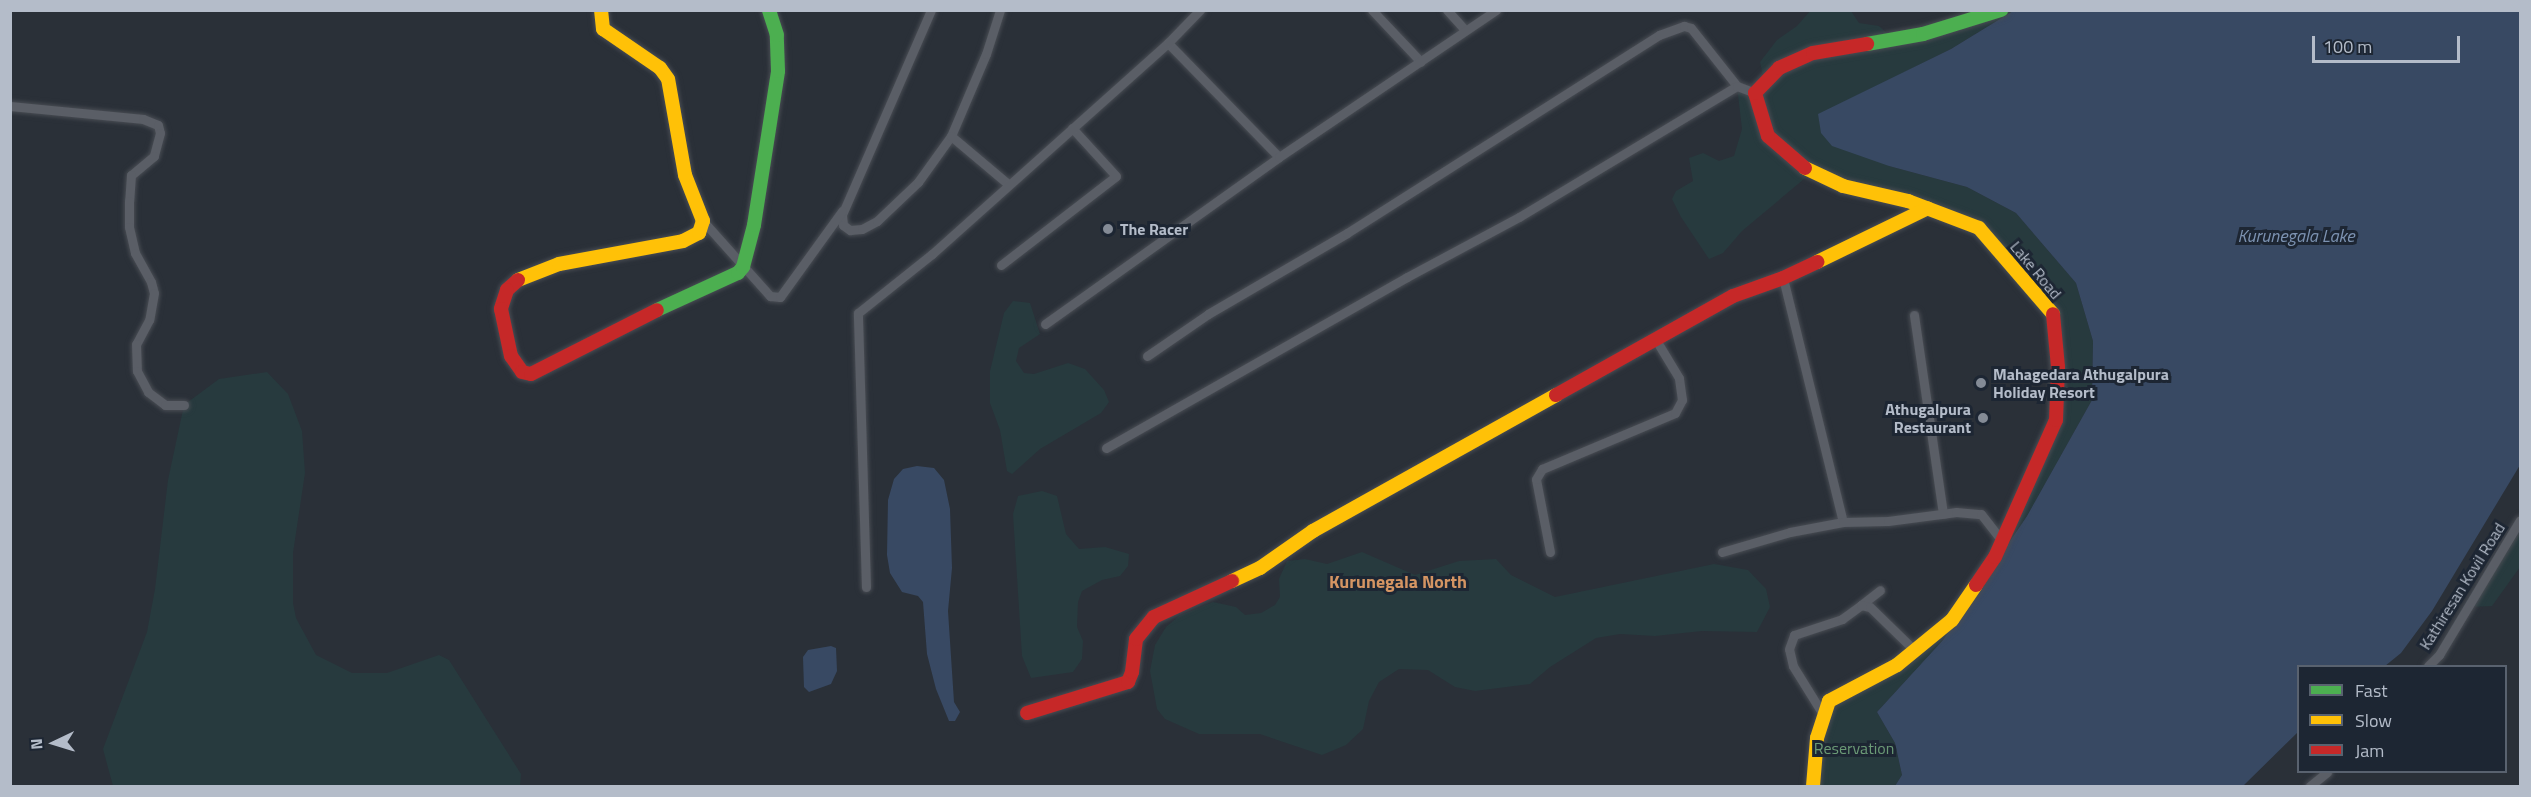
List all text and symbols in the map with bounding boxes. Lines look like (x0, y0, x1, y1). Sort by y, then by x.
scale bar (2315, 24, 2464, 62)
text: 100 m (2323, 33, 2372, 60)
place label: The Racer (1120, 219, 1188, 239)
marker: The Racer (1101, 222, 1115, 236)
water label: Kurunegala Lake (2238, 225, 2354, 247)
street label: Lake Road (2006, 237, 2066, 303)
place label: Mahagedara Athugalpura Holiday Resort (1993, 364, 2169, 402)
marker: Mahagedara Athugalpura Holiday Resort (1974, 376, 1988, 390)
place label: Athugalpura Restaurant (1885, 399, 1971, 437)
marker: Athugalpura Restaurant (1976, 411, 1990, 425)
street label: Kathiresan Kovil Road (2415, 519, 2509, 653)
district label: Kurunegala North (1329, 571, 1467, 593)
legend (2297, 665, 2507, 773)
text: Fast (2355, 677, 2388, 704)
text: Slow (2355, 707, 2392, 734)
north arrow (24, 713, 84, 773)
text: Jam (2355, 737, 2384, 764)
text: N (24, 738, 48, 751)
park label: Reservation (1814, 738, 1894, 758)

